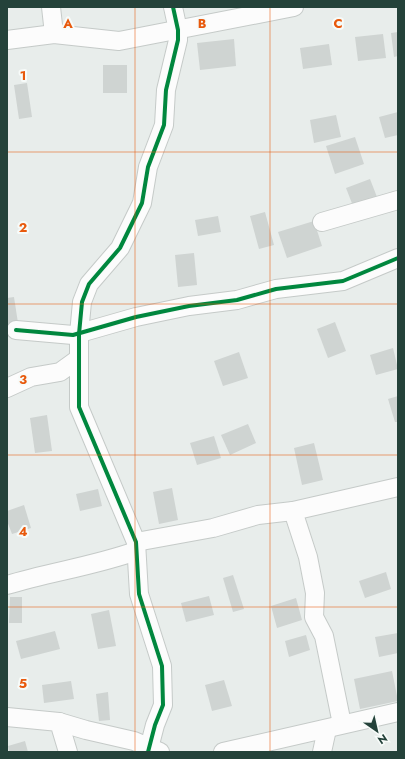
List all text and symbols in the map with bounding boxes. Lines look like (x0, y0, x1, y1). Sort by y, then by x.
text: A (62, 14, 73, 33)
text: B (198, 14, 207, 33)
text: C (333, 14, 343, 33)
text: 1 (20, 66, 26, 85)
text: 2 (19, 218, 27, 237)
text: 3 (19, 370, 27, 389)
text: 4 (18, 522, 28, 541)
text: 5 (19, 674, 27, 693)
north arrow (357, 711, 397, 751)
text: N (374, 730, 391, 748)

